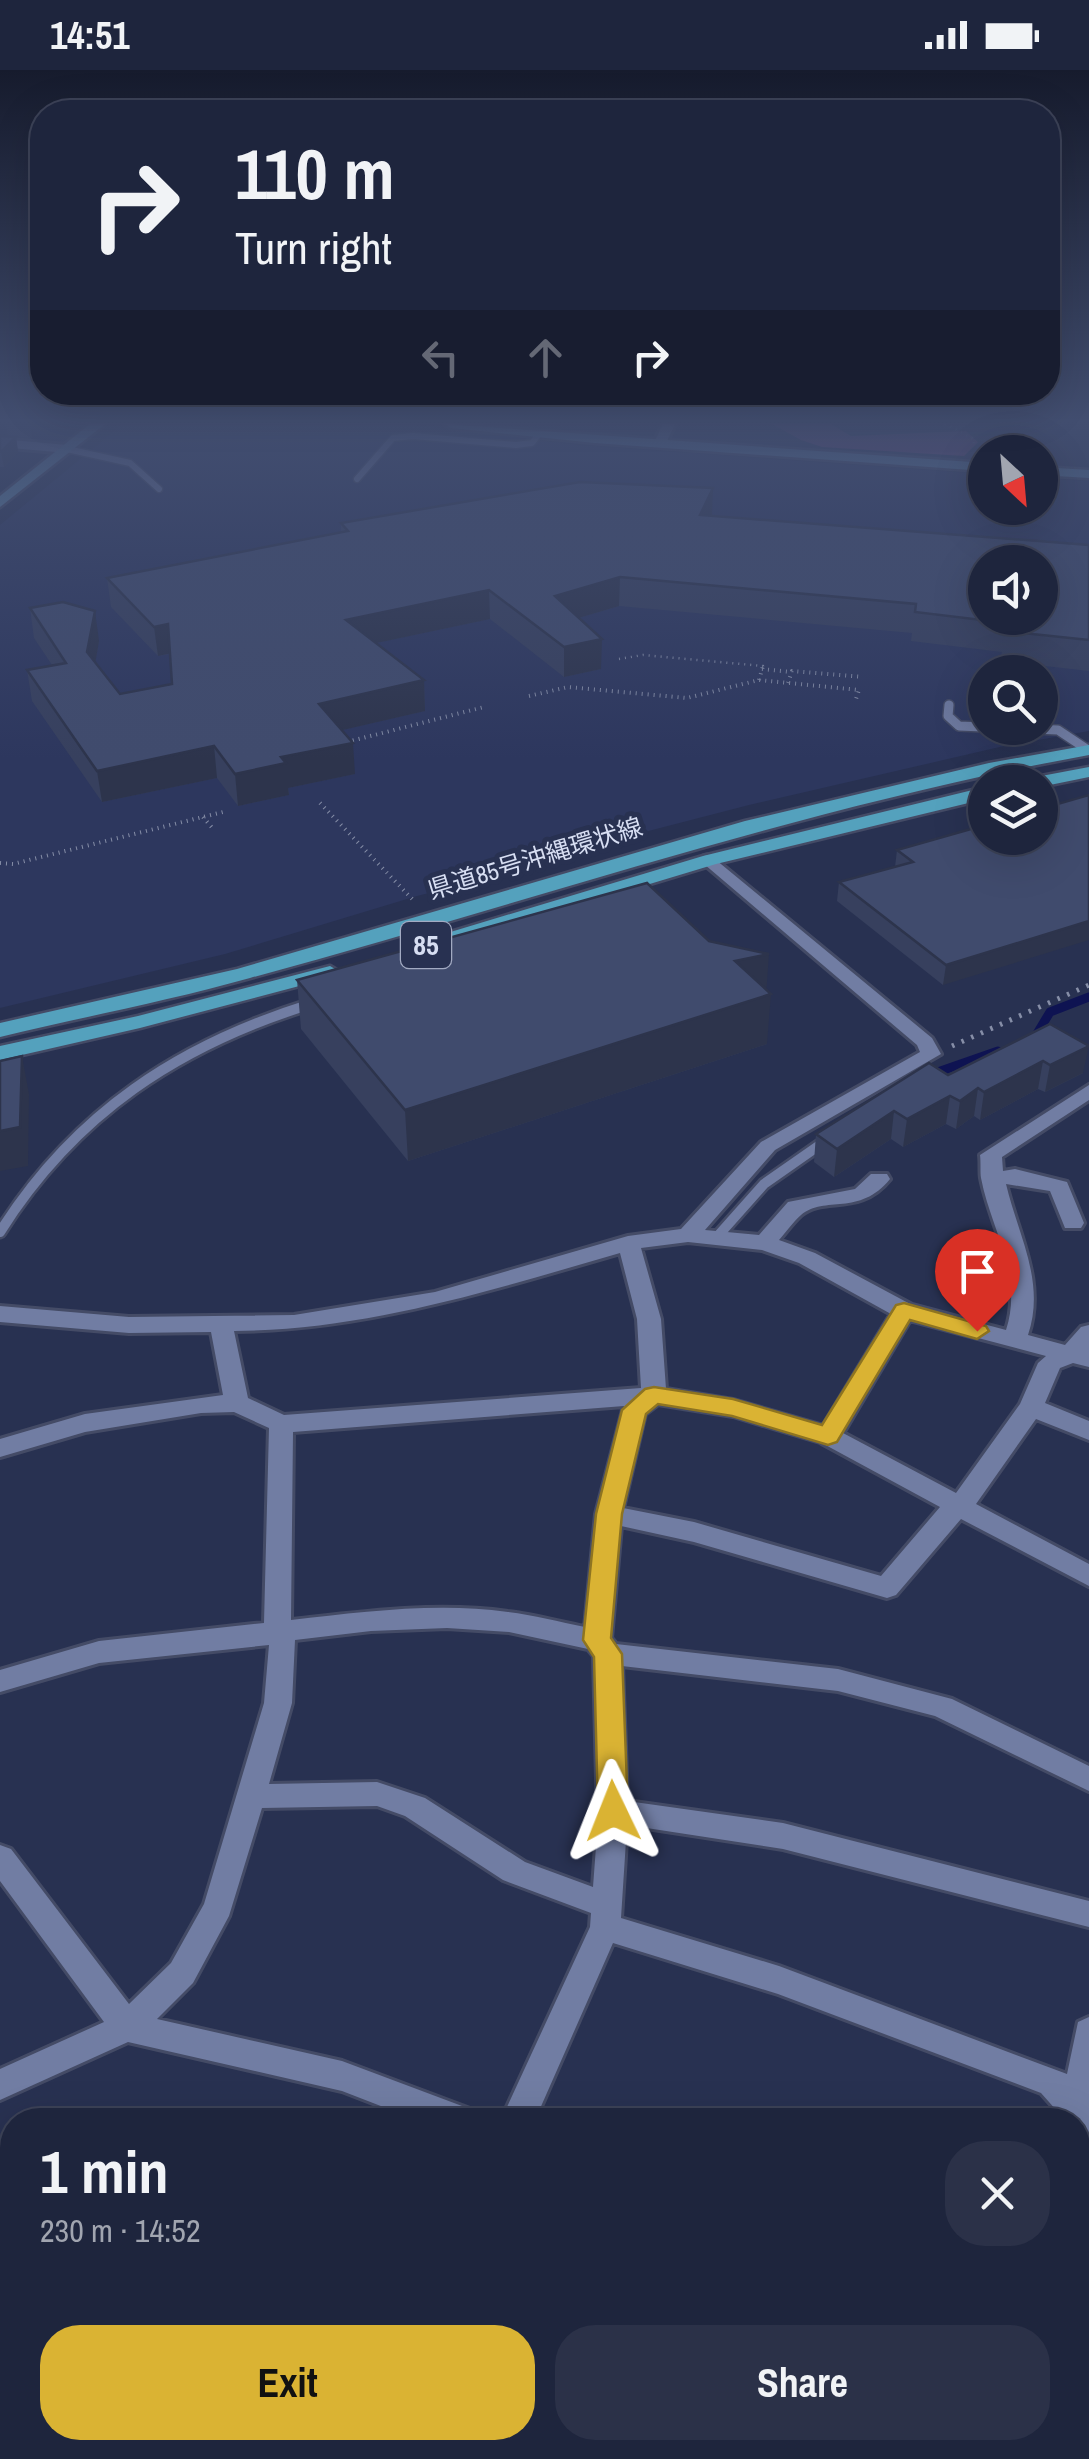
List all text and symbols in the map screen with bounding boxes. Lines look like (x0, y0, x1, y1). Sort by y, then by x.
text: 14:51 (50, 10, 130, 61)
text: 110 m (235, 127, 395, 221)
icon: right (70, 140, 200, 270)
text: Turn right (235, 217, 392, 278)
icon: left (413, 330, 468, 385)
icon: ahead (518, 330, 573, 385)
icon: right (623, 330, 678, 385)
north arrow (968, 435, 1058, 525)
map controls (968, 435, 1058, 855)
button: sound (968, 545, 1058, 635)
button: search (968, 655, 1058, 745)
button: layers (968, 765, 1058, 855)
street label: 県道85号沖縄環状線 (423, 809, 647, 907)
road number: 85 (401, 922, 451, 968)
pin (935, 1229, 1020, 1332)
icon: arrive (950, 1244, 1005, 1299)
position arrow (561, 1759, 665, 1863)
text: 1 min (40, 2131, 169, 2212)
button: close (945, 2141, 1050, 2246)
text: 230 m · 14:52 (40, 2209, 200, 2252)
button: Exit (40, 2325, 535, 2440)
button: Share (555, 2325, 1050, 2440)

